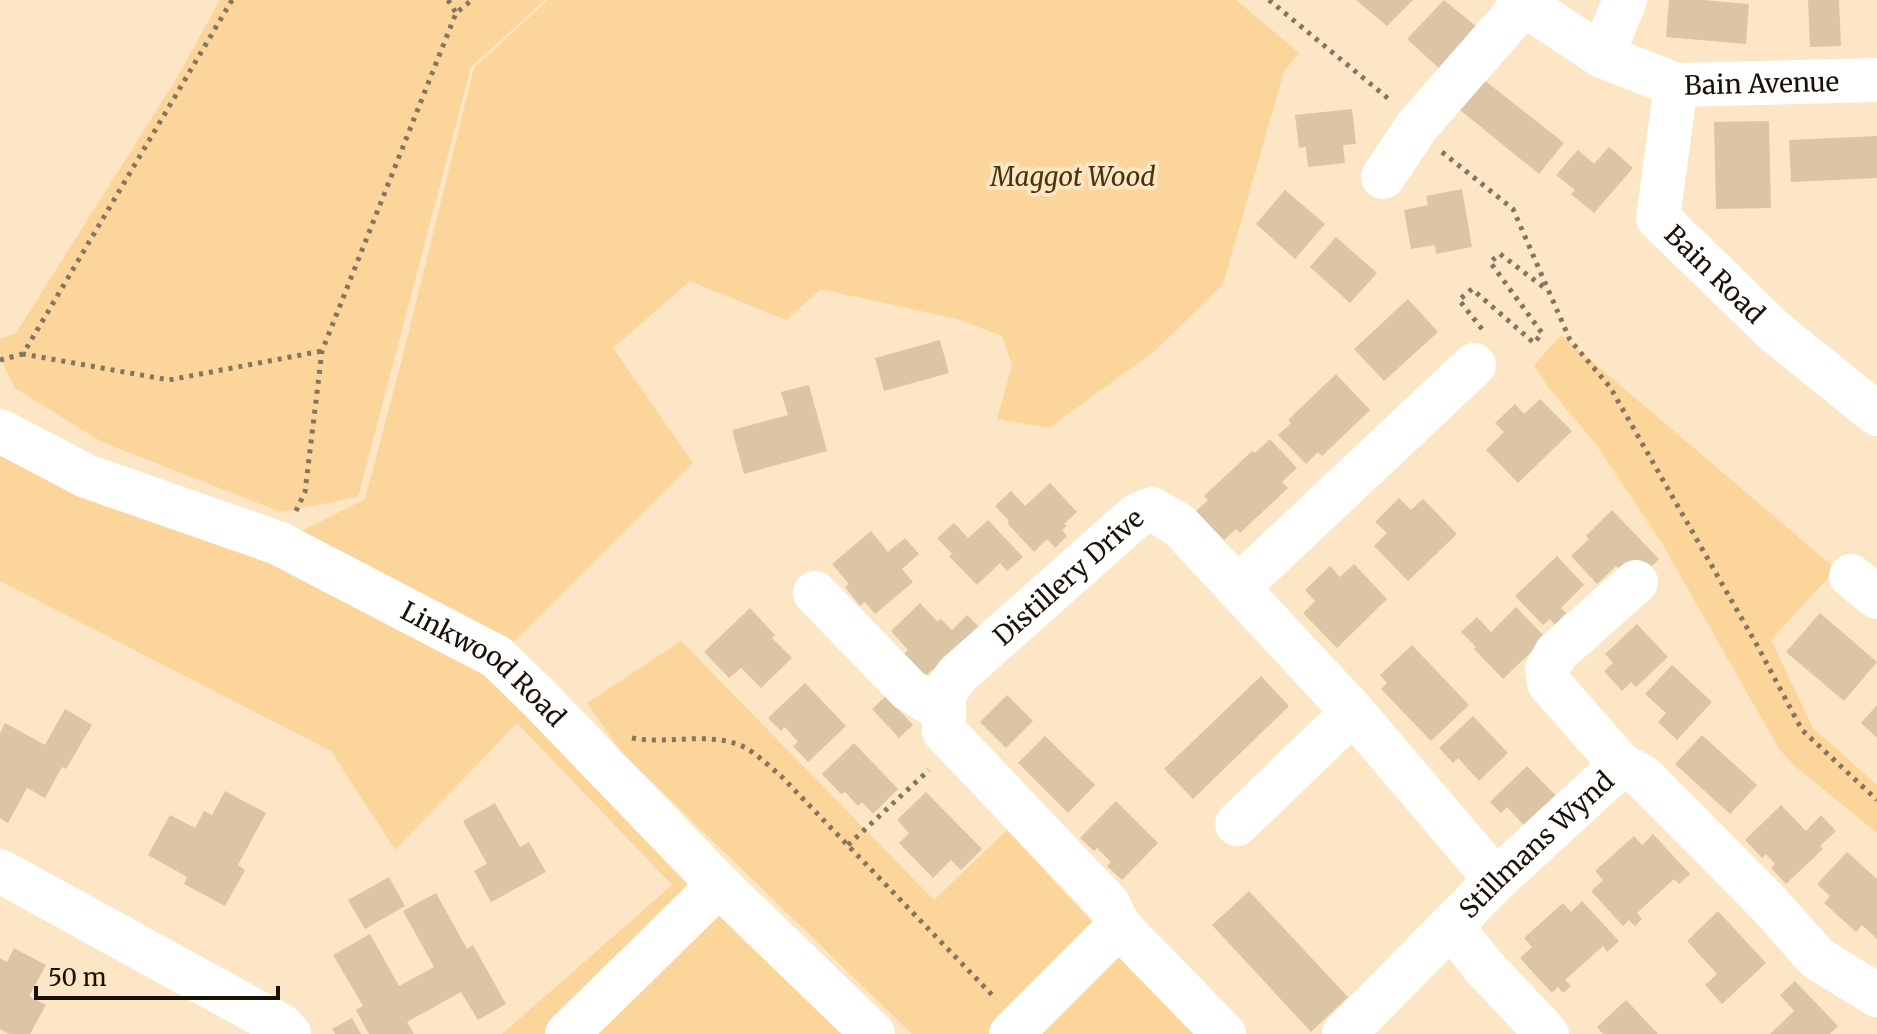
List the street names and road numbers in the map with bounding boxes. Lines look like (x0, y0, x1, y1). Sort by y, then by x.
street label: Bain Avenue (1684, 64, 1840, 101)
street label: Bain Road (1658, 217, 1772, 330)
street label: Distillery Drive (986, 501, 1150, 652)
street label: Linkwood Road (396, 594, 574, 733)
street label: Stillmans Wynd (1452, 764, 1620, 925)

